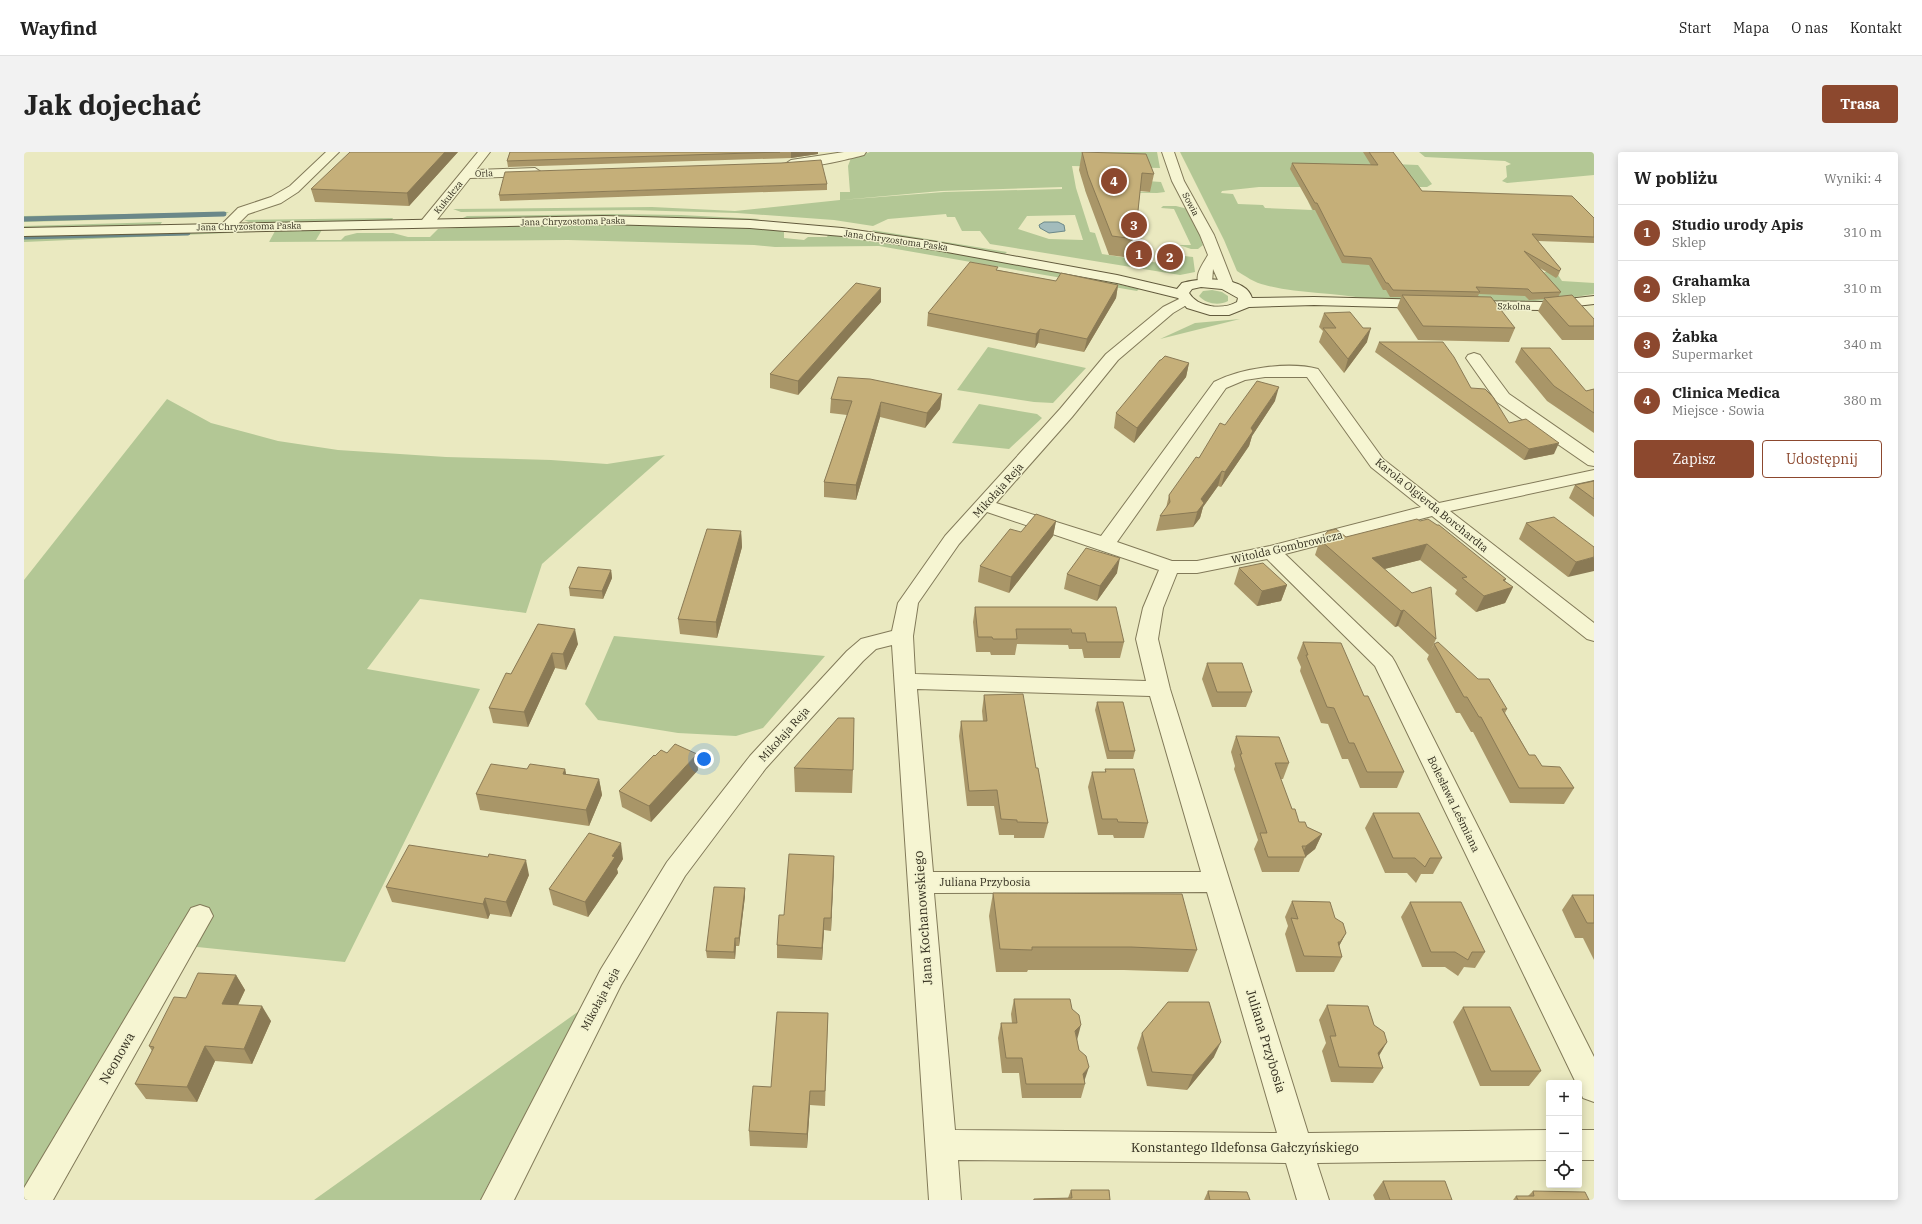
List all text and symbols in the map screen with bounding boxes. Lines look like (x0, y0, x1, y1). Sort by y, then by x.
text: Wayfind (20, 16, 97, 40)
text: Start (1679, 19, 1711, 37)
text: Mapa (1733, 19, 1769, 37)
text: O nas (1791, 19, 1828, 37)
text: Kontakt (1850, 19, 1902, 37)
button: Trasa (1822, 85, 1898, 123)
text: Jak dojechać (24, 86, 201, 123)
pin: 4 (1101, 166, 1127, 196)
street label: Orla (475, 167, 493, 179)
text: W pobliżu (1634, 167, 1718, 189)
text: Wyniki: 4 (1824, 170, 1882, 187)
street label: Kukułcza (431, 178, 465, 216)
street label: Sowia (1180, 190, 1202, 218)
pin: 3 (1121, 210, 1147, 240)
street label: Jana Chryzostoma Paska (520, 215, 626, 227)
text: Studio urody Apis (1672, 215, 1803, 234)
street label: Jana Chryzostoma Paska (196, 220, 302, 232)
text: 1 (1643, 224, 1651, 241)
text: 310 m (1843, 224, 1882, 241)
street label: Jana Chryzostoma Paska (843, 227, 949, 253)
text: Sklep (1672, 234, 1706, 251)
pin: 1 (1126, 239, 1152, 269)
pin: 2 (1157, 242, 1183, 272)
text: Grahamka (1672, 271, 1750, 290)
text: 2 (1643, 280, 1651, 297)
text: 310 m (1843, 280, 1882, 297)
text: Sklep (1672, 290, 1706, 307)
street label: Szkolna (1497, 300, 1531, 312)
text: Żabka (1672, 327, 1718, 346)
text: 3 (1643, 336, 1651, 353)
text: 340 m (1843, 336, 1882, 353)
text: Supermarket (1672, 346, 1753, 363)
text: Clinica Medica (1672, 383, 1780, 402)
text: 4 (1643, 392, 1651, 409)
text: 380 m (1843, 392, 1882, 409)
text: Miejsce · Sowia (1672, 402, 1765, 419)
button: Zapisz (1634, 440, 1754, 478)
button: Udostępnij (1762, 440, 1882, 478)
street label: Karola Olgierda Borchardta (1373, 455, 1491, 555)
street label: Mikołaja Reja (970, 460, 1026, 520)
street label: Witolda Gombrowicza (1230, 527, 1344, 567)
street label: Mikołaja Reja (756, 704, 812, 764)
your location (694, 749, 714, 769)
street label: Bolesława Leśmiana (1425, 754, 1483, 854)
street label: Jana Kochanowskiego (910, 850, 936, 986)
street label: Juliana Przybosia (940, 875, 1030, 889)
street label: Mikołaja Reja (578, 965, 622, 1033)
street label: Juliana Przybosia (1242, 987, 1290, 1095)
street label: Neonowa (95, 1029, 139, 1087)
map controls (1546, 1080, 1582, 1188)
button: + (1546, 1080, 1582, 1116)
button: − (1546, 1116, 1582, 1152)
street label: Konstantego Ildefonsa Gałczyńskiego (1131, 1139, 1359, 1156)
button: locate (1546, 1152, 1582, 1188)

